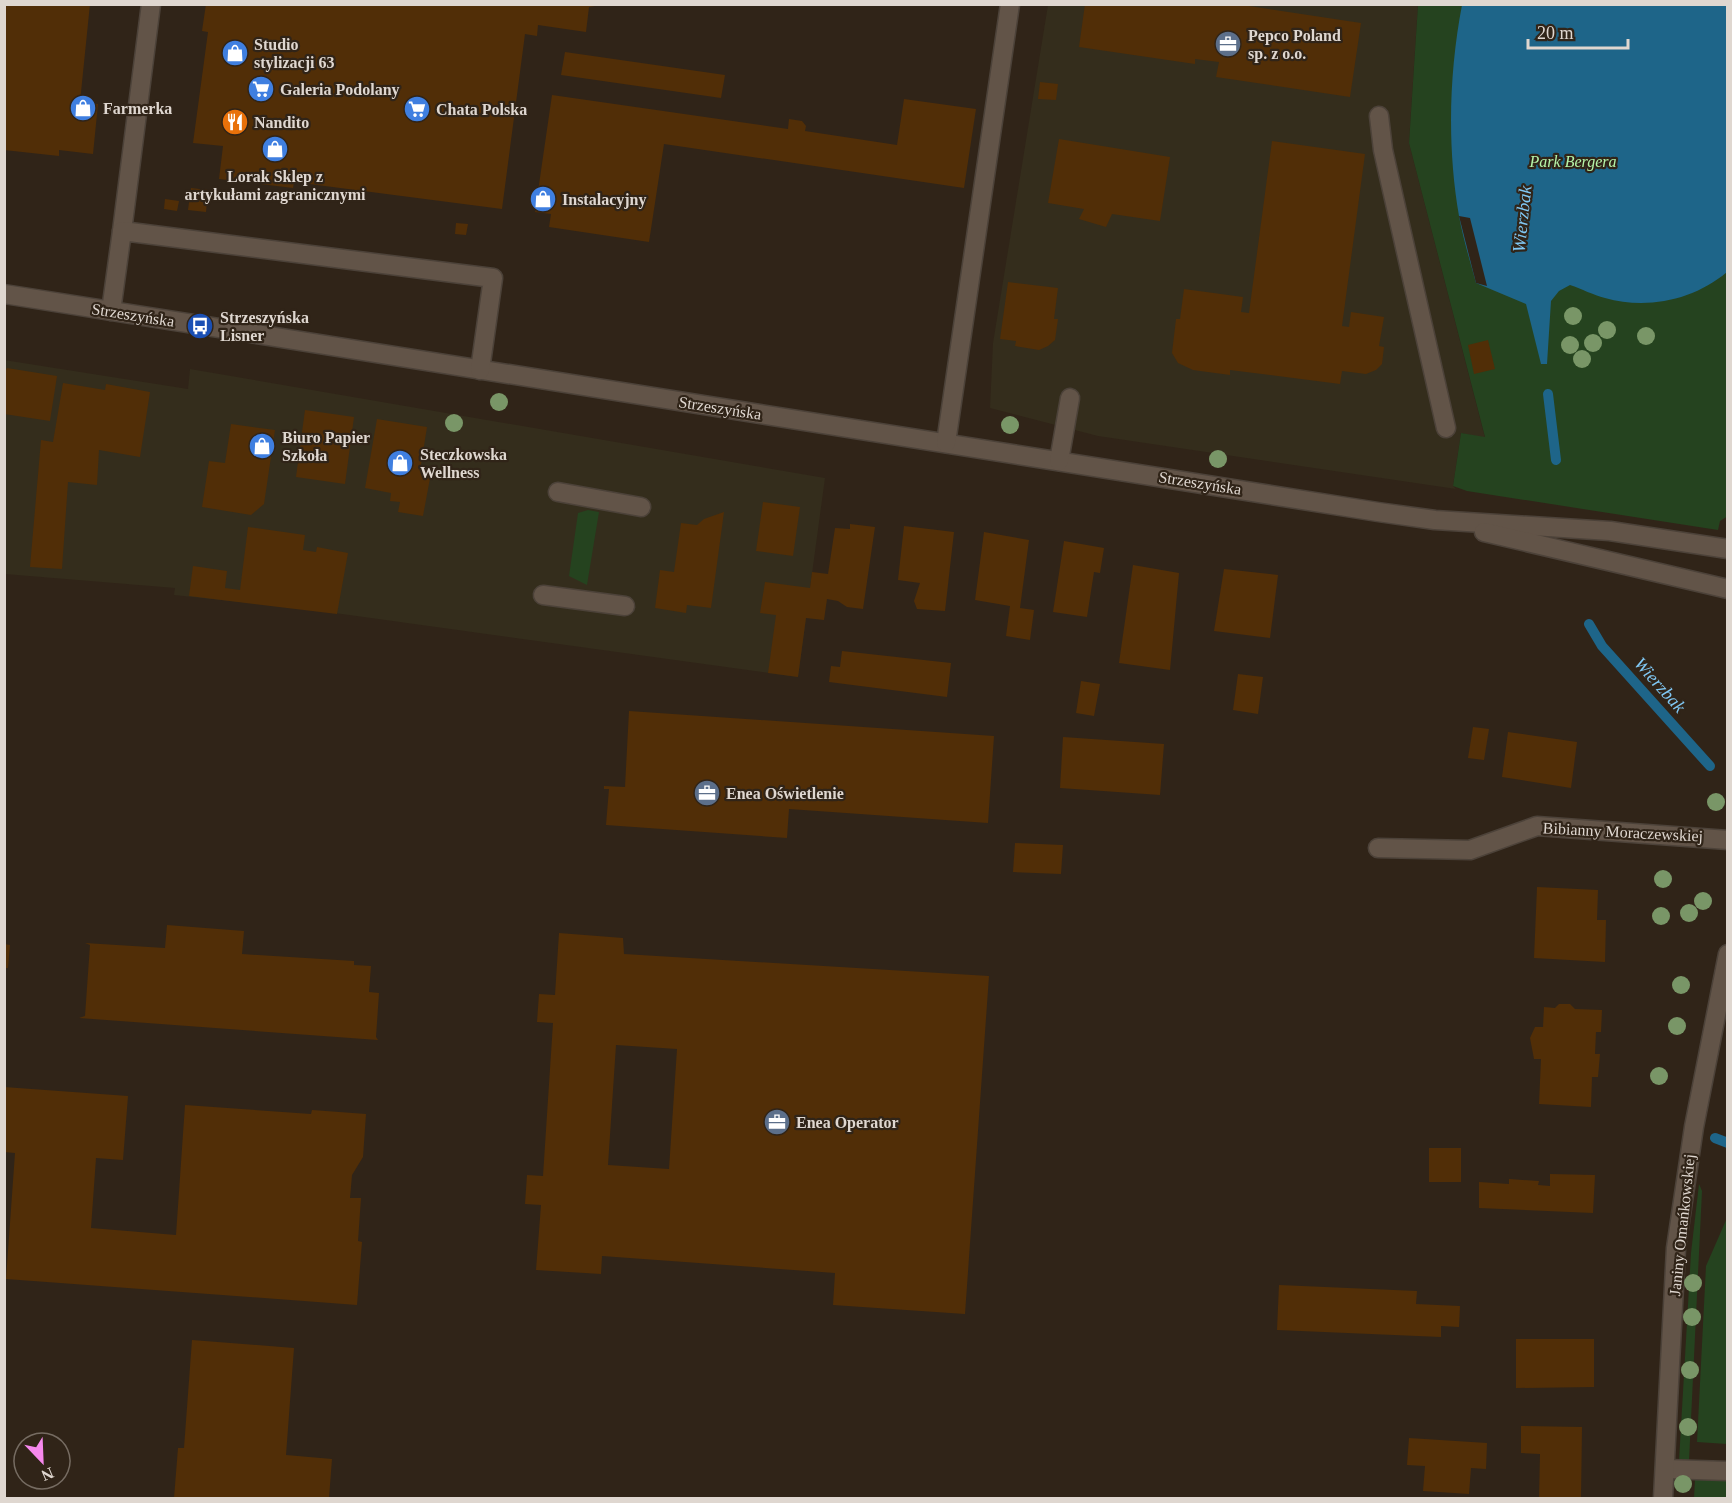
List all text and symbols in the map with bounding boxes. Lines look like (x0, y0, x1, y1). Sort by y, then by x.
scale bar (1528, 12, 1628, 50)
text: 20 m (1537, 23, 1574, 43)
place label: Pepco Poland sp. z o.o. (1248, 27, 1341, 63)
office icon: Pepco Poland sp. z o.o. (1213, 29, 1243, 59)
place label: Studio stylizacji 63 (254, 36, 334, 72)
shop icon: Studio stylizacji 63 (220, 38, 250, 68)
supermarket icon: Galeria Podolany (246, 74, 276, 104)
place label: Galeria Podolany (280, 81, 400, 99)
shop icon: Farmerka (68, 93, 98, 123)
supermarket icon: Chata Polska (402, 94, 432, 124)
place label: Farmerka (103, 100, 172, 117)
place label: Chata Polska (436, 101, 527, 118)
restaurant icon: Nandito (220, 107, 250, 137)
place label: Nandito (254, 114, 309, 131)
shop icon: Lorak Sklep z artykułami zagranicznymi (260, 134, 290, 164)
park label: Park Bergera (1529, 153, 1616, 171)
place label: Lorak Sklep z artykułami zagranicznymi (185, 168, 366, 204)
shop icon: Instalacyjny (528, 184, 558, 214)
water label: Wierzbak (1509, 184, 1536, 253)
place label: Instalacyjny (562, 191, 646, 209)
street label: Strzeszyńska (90, 300, 176, 331)
place label: Strzeszyńska Lisner (220, 309, 309, 344)
bus stop icon: Strzeszyńska Lisner (185, 311, 215, 341)
street label: Strzeszyńska (677, 393, 763, 424)
place label: Biuro Papier Szkoła (282, 429, 370, 464)
shop icon: Biuro Papier Szkoła (247, 431, 277, 461)
place label: Steczkowska Wellness (420, 446, 507, 481)
shop icon: Steczkowska Wellness (385, 448, 415, 478)
street label: Strzeszyńska (1157, 468, 1243, 499)
water label: Wierzbak (1630, 653, 1691, 717)
office icon: Enea Oświetlenie (692, 778, 722, 808)
place label: Enea Oświetlenie (726, 785, 844, 802)
street label: Bibianny Moraczewskiej (1542, 819, 1704, 846)
office icon: Enea Operator (762, 1107, 792, 1137)
place label: Enea Operator (796, 1114, 899, 1132)
street label: Janiny Omańkowskiej (1666, 1153, 1699, 1297)
north arrow (12, 1431, 72, 1491)
text: N (39, 1464, 56, 1485)

